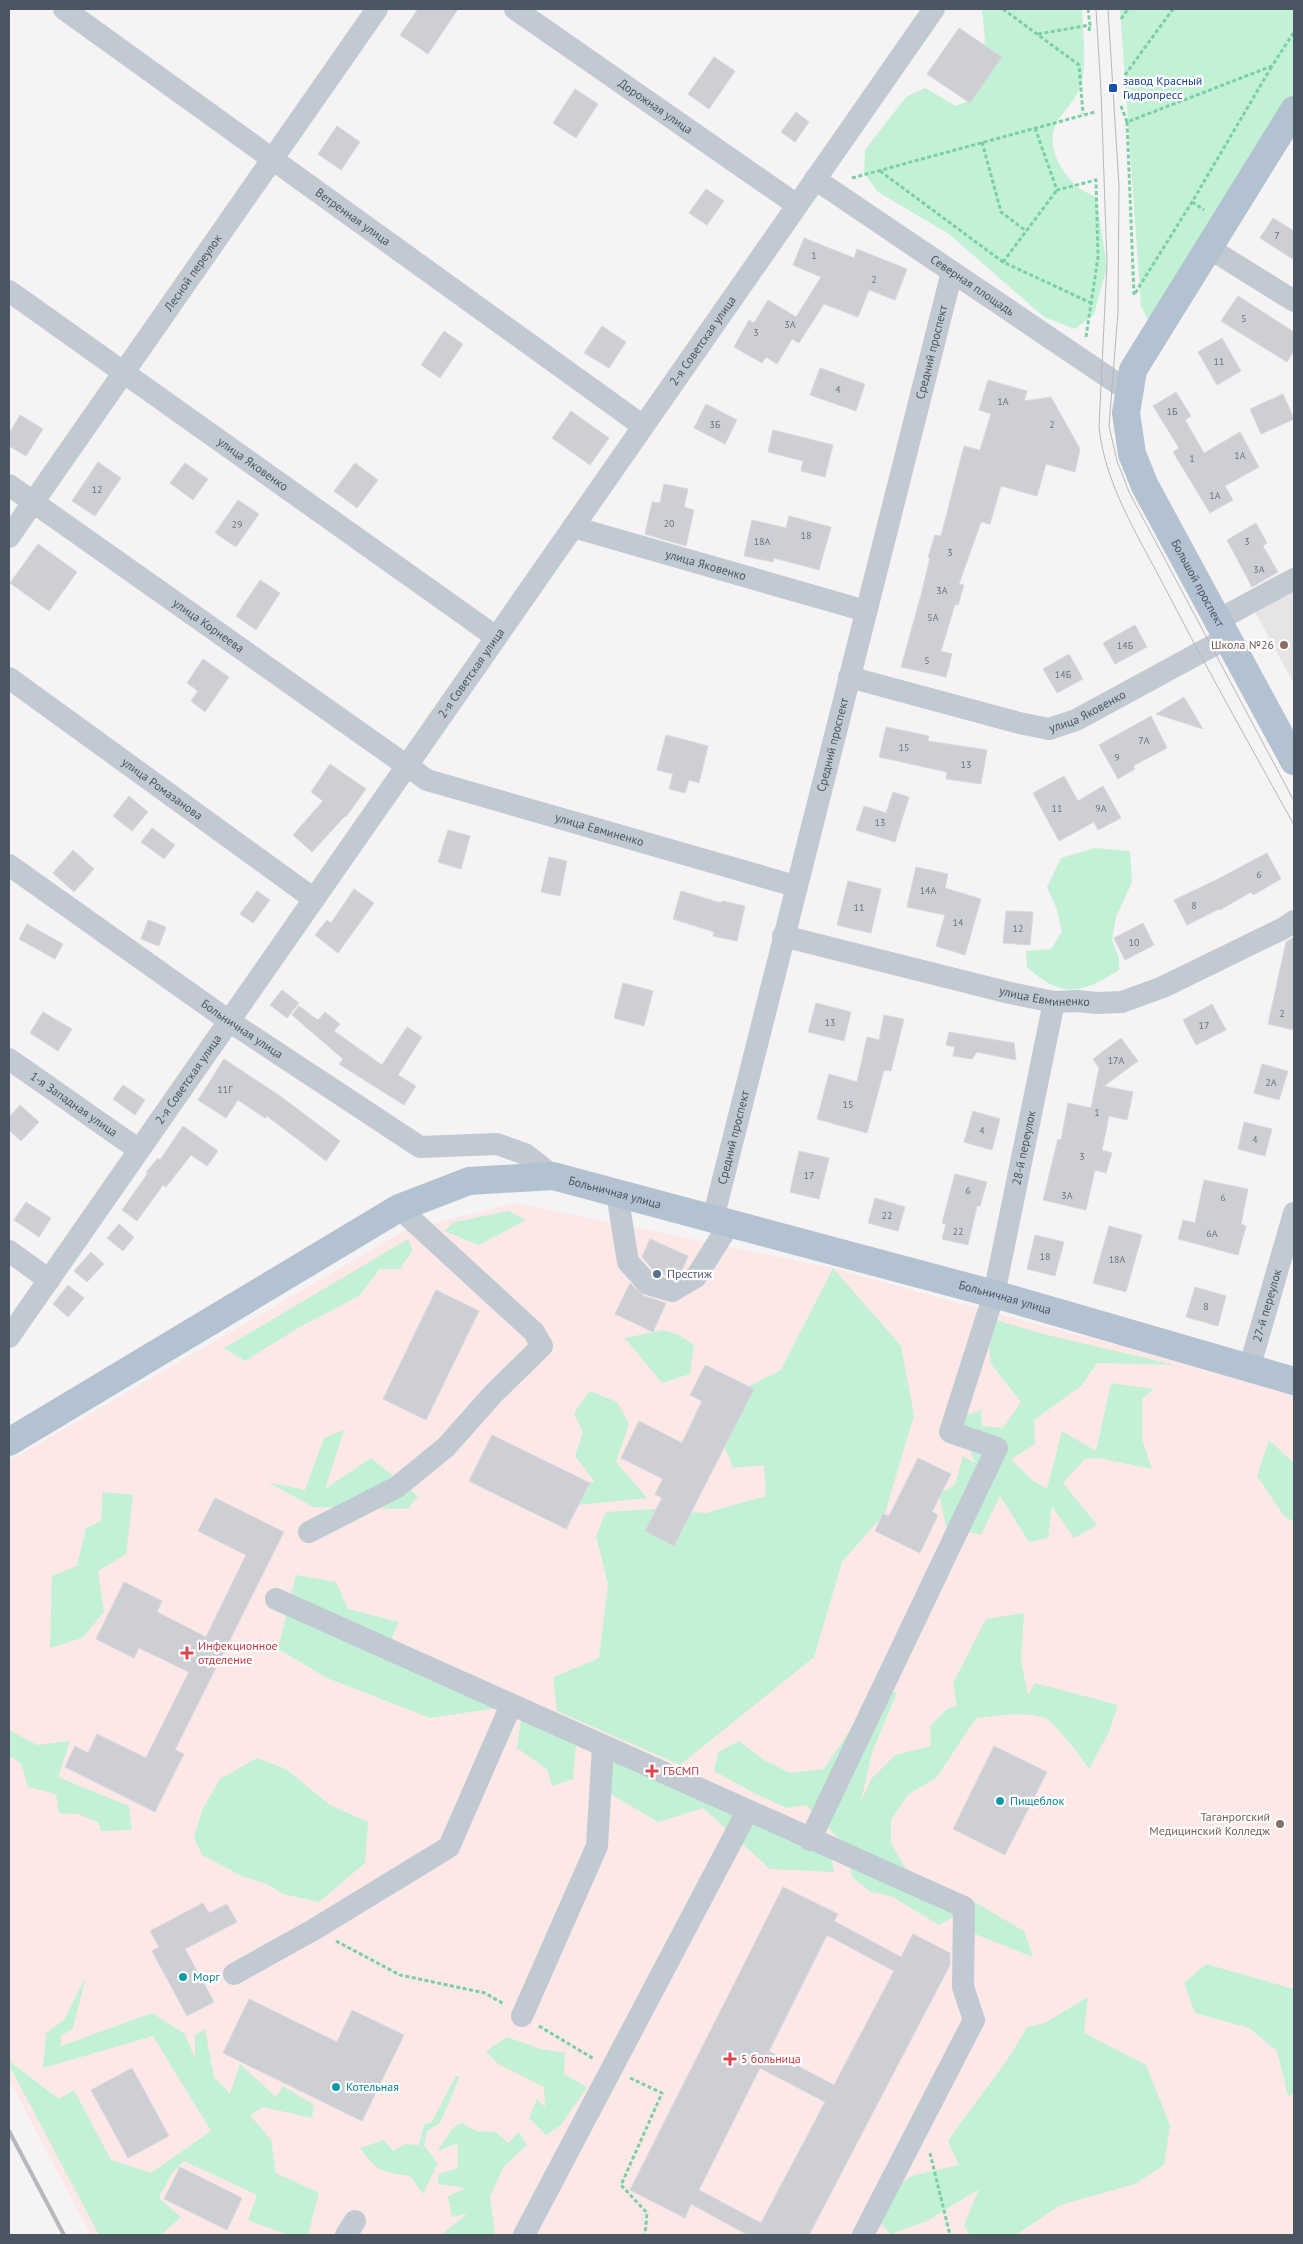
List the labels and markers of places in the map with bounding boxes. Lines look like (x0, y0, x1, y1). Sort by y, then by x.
place label: завод Красный Гидропресс (1123, 73, 1202, 102)
marker: завод Красный Гидропресс (1107, 82, 1119, 94)
place label: Школа №26 (1211, 637, 1274, 652)
marker: Школа №26 (1278, 639, 1290, 651)
place label: Престиж (667, 1266, 712, 1281)
marker: Престиж (651, 1268, 663, 1280)
place label: Инфекционное отделение (198, 1638, 278, 1667)
marker: Инфекционное отделение (180, 1646, 194, 1660)
place label: ГБСМП (663, 1763, 699, 1778)
marker: ГБСМП (645, 1764, 659, 1778)
place label: Пищеблок (1010, 1793, 1064, 1808)
marker: Пищеблок (994, 1795, 1006, 1807)
place label: Таганрогский Медицинский Колледж (1149, 1809, 1270, 1838)
marker: Таганрогский Медицинский Колледж (1274, 1818, 1286, 1830)
place label: Морг (193, 1969, 220, 1984)
marker: Морг (177, 1971, 189, 1983)
place label: 5 больница (741, 2051, 801, 2066)
marker: 5 больница (723, 2052, 737, 2066)
place label: Котельная (346, 2079, 399, 2094)
marker: Котельная (330, 2081, 342, 2093)

